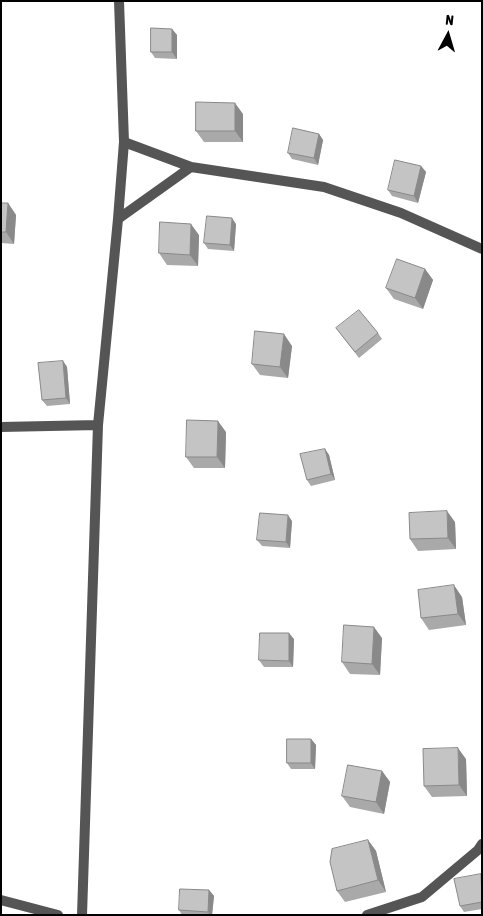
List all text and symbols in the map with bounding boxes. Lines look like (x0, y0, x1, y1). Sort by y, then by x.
north arrow (423, 10, 473, 60)
text: N (445, 12, 455, 28)

